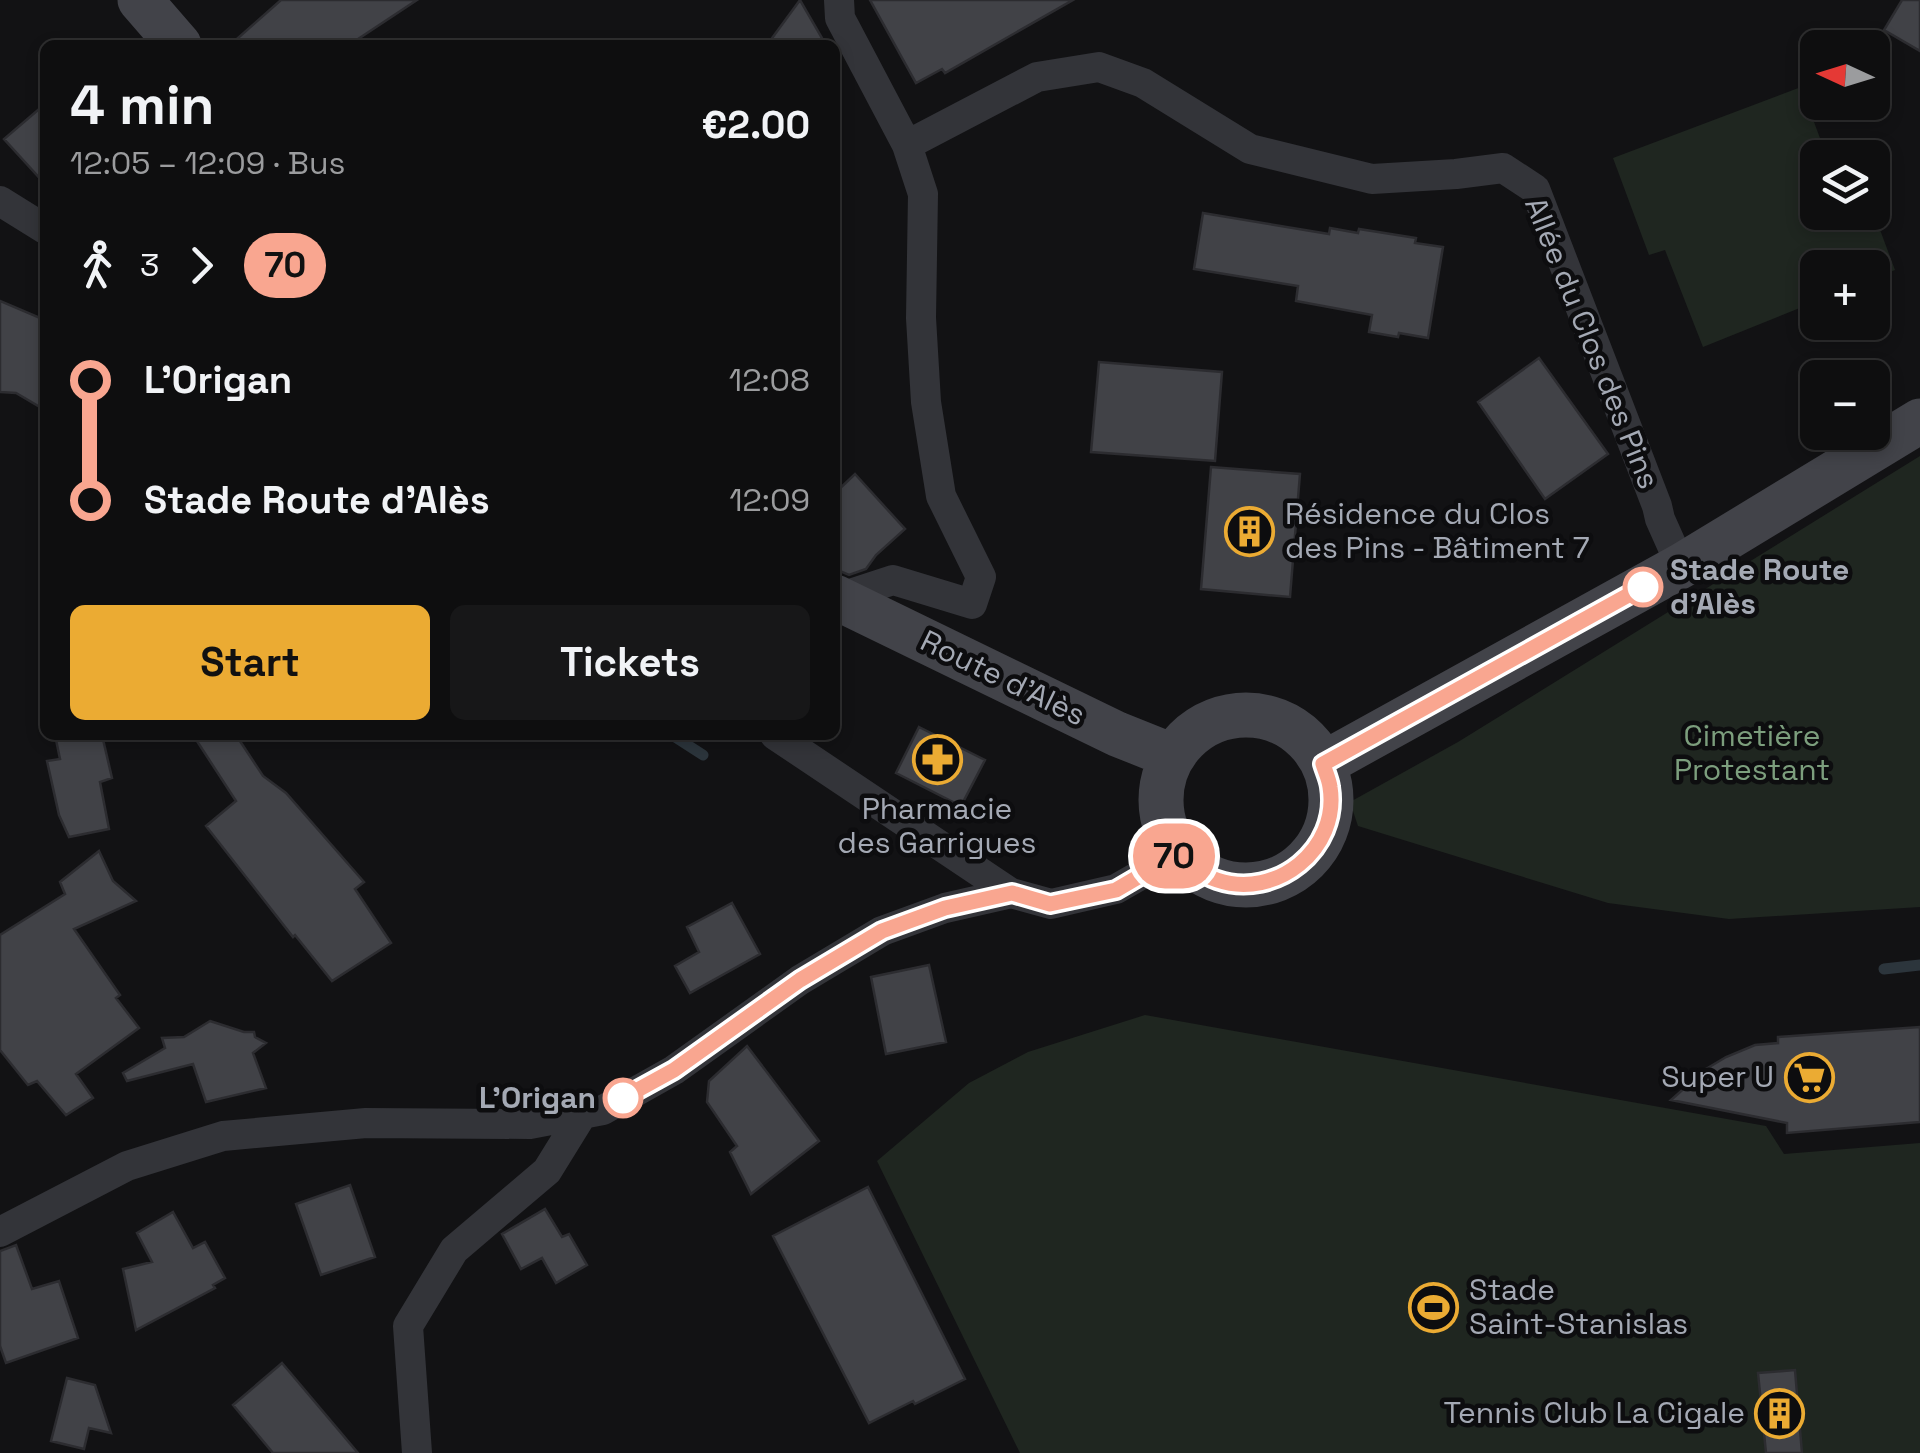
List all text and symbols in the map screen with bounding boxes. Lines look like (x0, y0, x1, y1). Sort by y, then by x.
north arrow (1800, 30, 1890, 120)
map controls (1800, 30, 1890, 450)
text: 4 min (70, 70, 214, 140)
text: €2.00 (702, 101, 810, 149)
button: layers (1800, 140, 1890, 230)
text: 12:05 – 12:09 · Bus (70, 143, 345, 183)
street label: Allée du Clos des Pins (1516, 191, 1669, 494)
icon: walk (70, 238, 125, 293)
icon: forward (174, 238, 229, 293)
text: 70 (264, 243, 306, 287)
text: 3 (140, 245, 159, 285)
button: + (1800, 250, 1890, 340)
text: L'Origan (144, 356, 292, 404)
text: 12:08 (729, 360, 810, 400)
button: − (1800, 360, 1890, 450)
text: Stade Route d'Alès (144, 476, 490, 524)
text: 12:09 (729, 480, 810, 520)
place label: Résidence du Clos des Pins - Bâtiment 7 (1285, 494, 1590, 567)
building icon: Résidence du Clos des Pins - Bâtiment 7 (1224, 505, 1276, 557)
place label: Stade Route d'Alès (1670, 550, 1849, 623)
marker: Stade Route d'Alès (1624, 568, 1662, 606)
button: Start (70, 605, 430, 720)
button: Tickets (450, 605, 810, 720)
street label: Route d'Alès (914, 621, 1092, 734)
park label: Cimetière Protestant (1674, 716, 1830, 789)
pharmacy icon: Pharmacie des Garrigues (911, 734, 963, 786)
place label: Pharmacie des Garrigues (838, 789, 1036, 862)
line badge: 70 (1129, 824, 1219, 888)
text: 70 (1153, 834, 1195, 878)
supermarket icon: Super U (1783, 1051, 1835, 1103)
place label: Super U (1661, 1057, 1774, 1096)
place label: L'Origan (479, 1078, 596, 1117)
marker: L'Origan (604, 1079, 642, 1117)
place label: Stade Saint-Stanislas (1469, 1270, 1688, 1343)
sports icon: Stade Saint-Stanislas (1408, 1281, 1460, 1333)
building icon: Tennis Club La Cigale (1754, 1387, 1806, 1439)
place label: Tennis Club La Cigale (1443, 1393, 1745, 1432)

